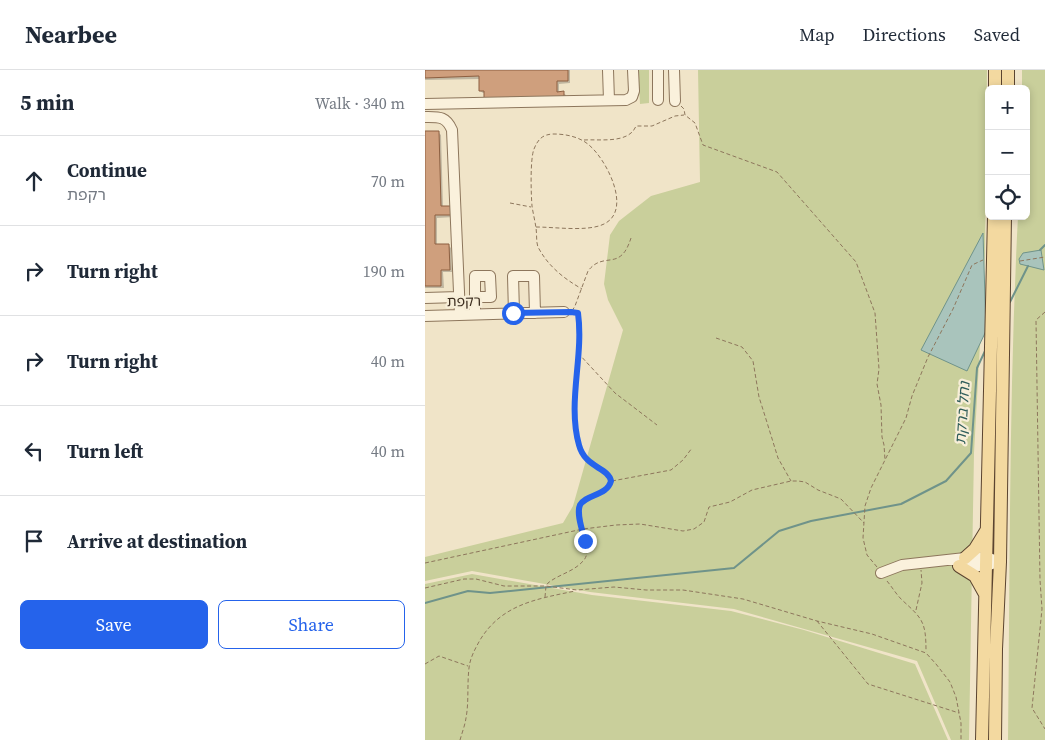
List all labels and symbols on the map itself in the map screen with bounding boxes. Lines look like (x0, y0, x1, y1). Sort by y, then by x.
street label: רקפת (447, 291, 481, 311)
route start (502, 302, 525, 325)
water label: נחל ברקת (949, 380, 975, 445)
route end (574, 530, 597, 553)

